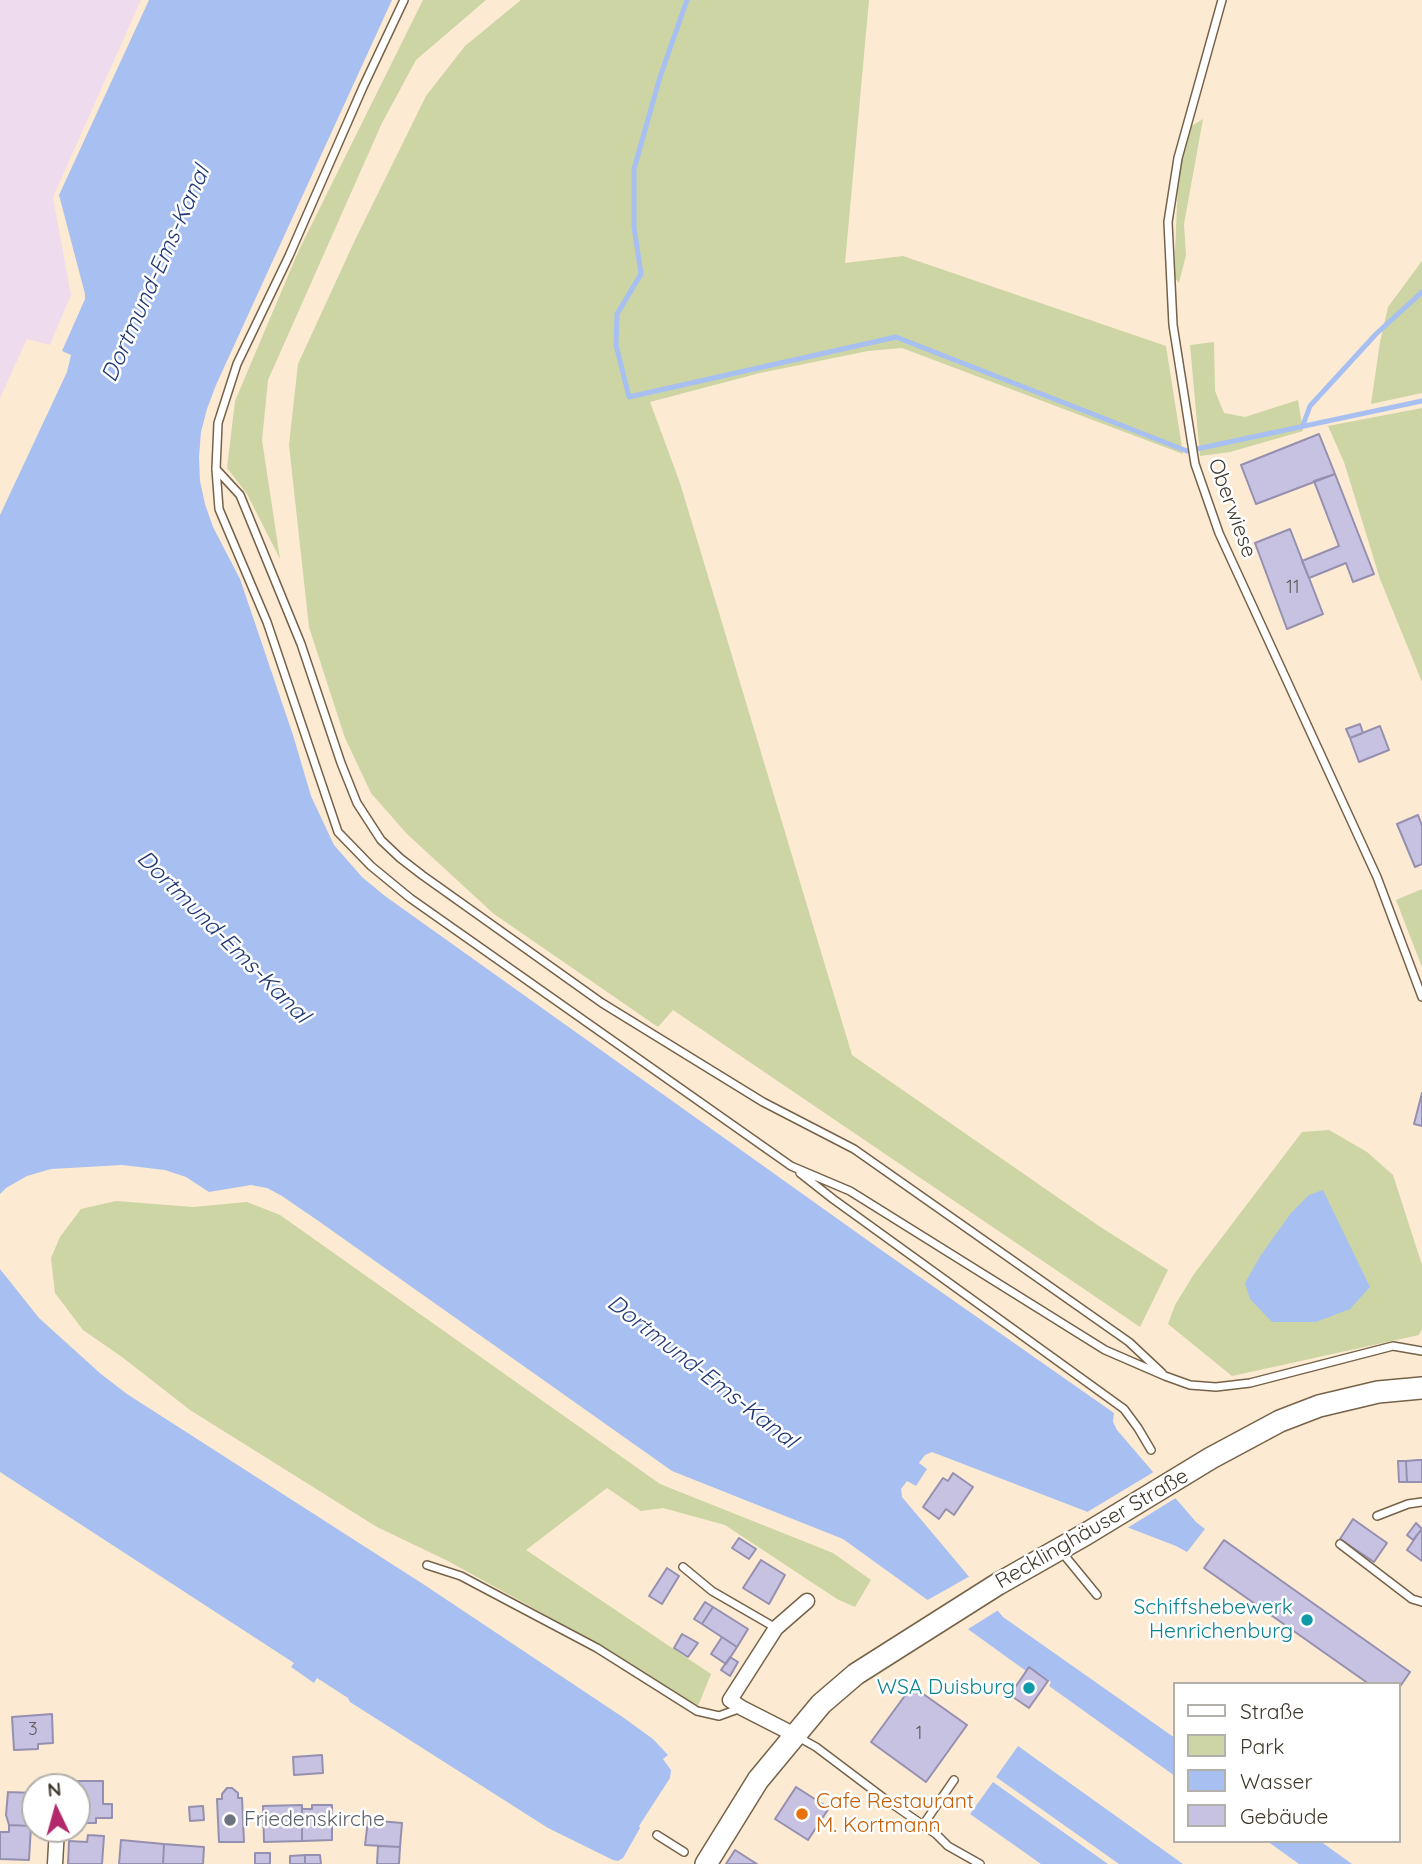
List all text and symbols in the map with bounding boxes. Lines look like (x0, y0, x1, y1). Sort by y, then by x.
water label: Dortmund-Ems-Kanal (96, 162, 216, 386)
street label: Oberwiese (1202, 455, 1262, 561)
house number: 11 (1286, 577, 1300, 599)
water label: Dortmund-Ems-Kanal (131, 845, 315, 1029)
water label: Dortmund-Ems-Kanal (602, 1289, 802, 1455)
street label: Recklinghäuser Straße (991, 1463, 1193, 1595)
place label: Schiffshebewerk Henrichenburg (1134, 1595, 1293, 1645)
marker: Schiffshebewerk Henrichenburg (1299, 1612, 1315, 1628)
place label: WSA Duisburg (877, 1675, 1015, 1701)
marker: WSA Duisburg (1021, 1680, 1037, 1696)
legend (1174, 1682, 1401, 1843)
text: Straße (1240, 1698, 1304, 1724)
house number: 3 (28, 1719, 38, 1741)
house number: 1 (916, 1723, 922, 1745)
text: Park (1240, 1733, 1284, 1759)
text: Wasser (1240, 1768, 1312, 1794)
north arrow (21, 1773, 91, 1843)
text: N (46, 1777, 62, 1802)
place label: Cafe Restaurant M. Kortmann (816, 1789, 974, 1839)
text: Gebäude (1240, 1803, 1328, 1829)
marker: Cafe Restaurant M. Kortmann (794, 1806, 810, 1822)
place label: Friedenskirche (244, 1807, 385, 1833)
marker: Friedenskirche (222, 1812, 238, 1828)

